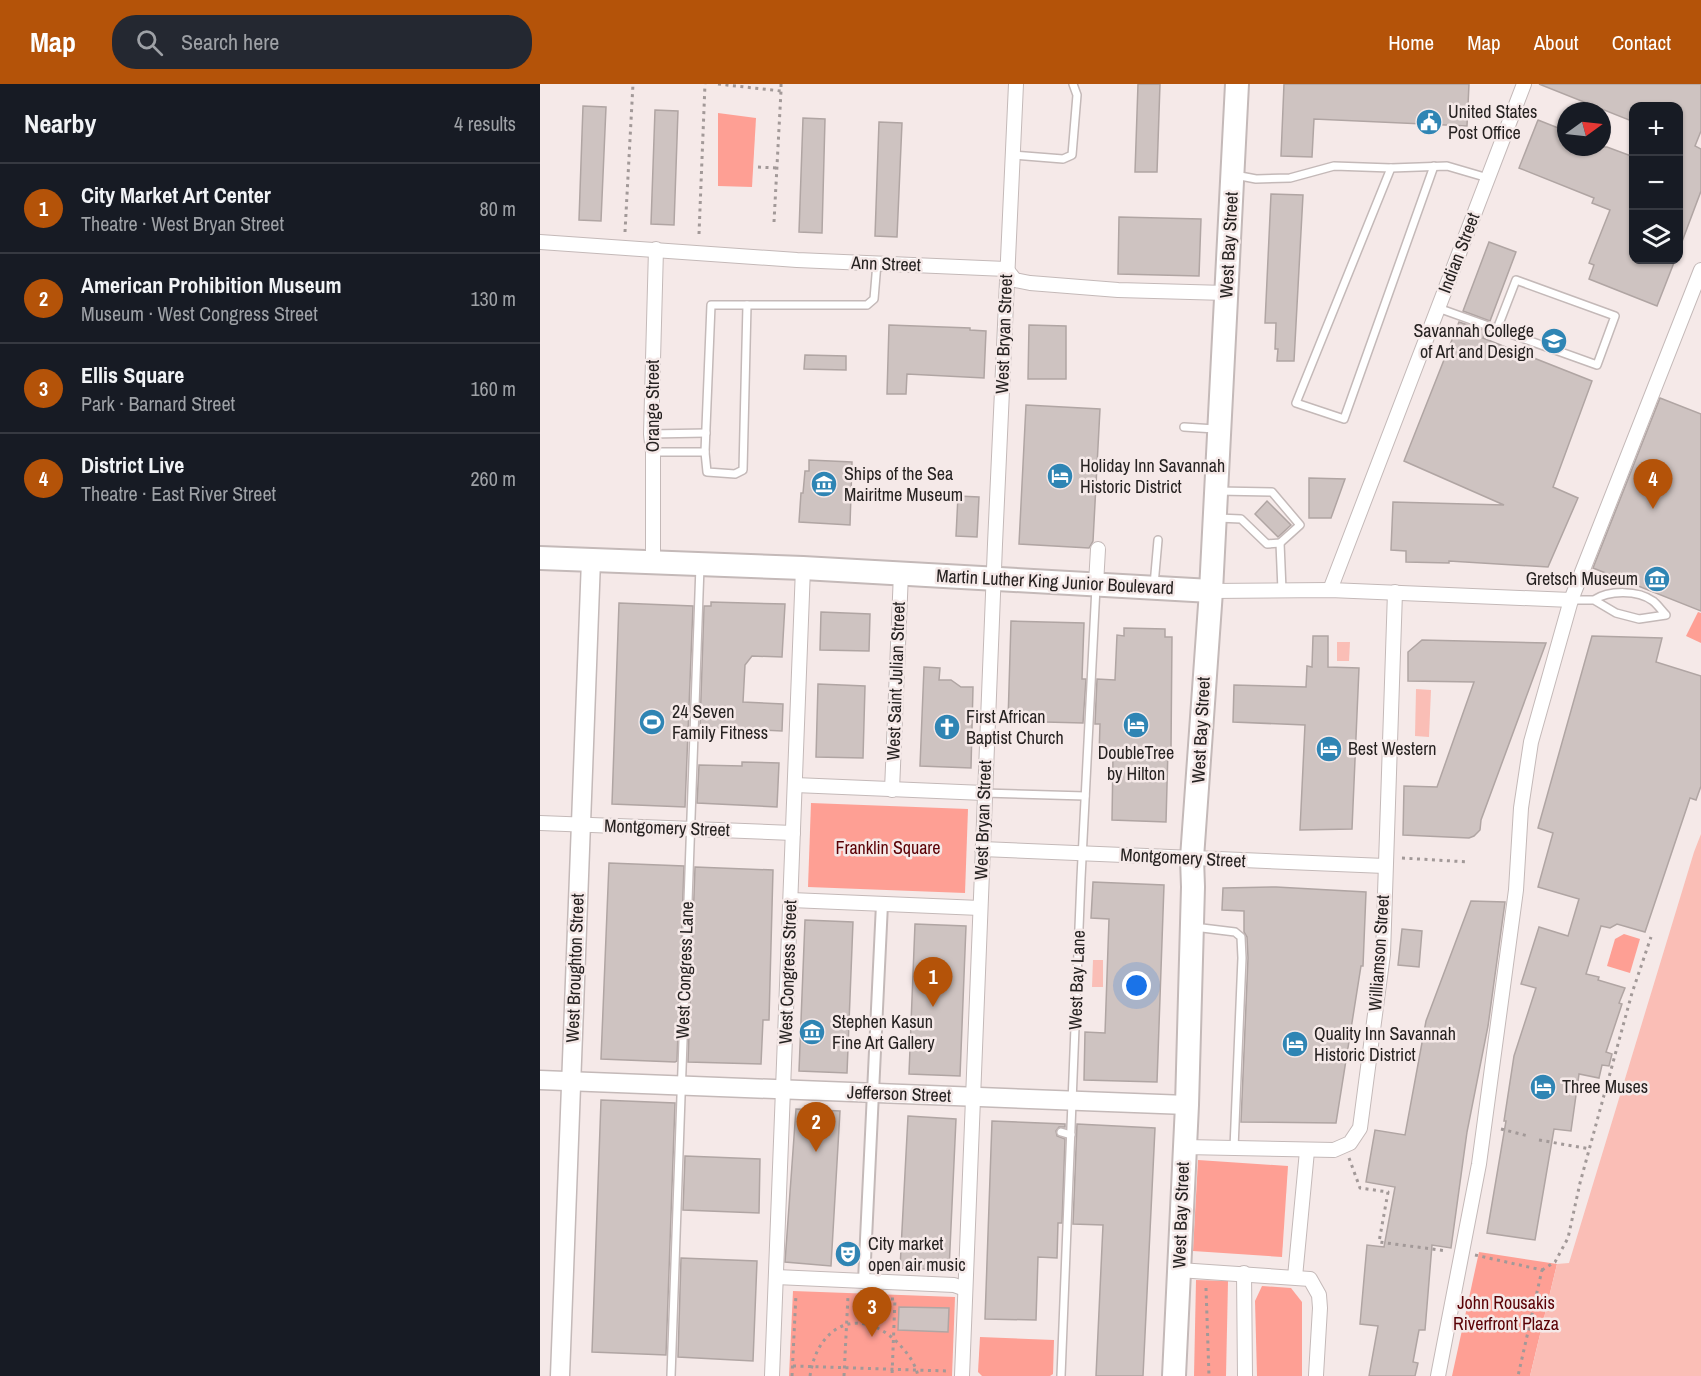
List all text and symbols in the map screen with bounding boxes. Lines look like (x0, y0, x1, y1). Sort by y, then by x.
search box (112, 15, 532, 69)
text: Map (30, 23, 76, 61)
icon: search (133, 26, 166, 59)
text: Search here (181, 27, 279, 57)
text: Home (1388, 28, 1434, 57)
text: Map (1467, 28, 1501, 57)
text: About (1534, 28, 1579, 57)
text: Contact (1612, 28, 1671, 57)
place label: United States Post Office (1448, 99, 1537, 145)
north arrow (1557, 102, 1611, 156)
map controls (1629, 102, 1683, 264)
button: + (1629, 102, 1683, 156)
text: Nearby (24, 106, 96, 141)
public building icon: United States Post Office (1414, 107, 1444, 137)
text: 4 results (454, 110, 516, 137)
button: − (1629, 156, 1683, 210)
text: City Market Art Center (81, 180, 271, 210)
street label: West Bay Street (1213, 191, 1244, 299)
text: 1 (39, 195, 48, 222)
text: 80 m (480, 195, 516, 222)
street label: Indian Street (1432, 209, 1485, 297)
text: Theatre · West Bryan Street (81, 210, 284, 237)
button: layers (1629, 210, 1683, 264)
street label: Ann Street (850, 250, 921, 277)
text: American Prohibition Museum (81, 270, 342, 300)
street label: West Bryan Street (989, 274, 1018, 394)
text: 2 (39, 285, 48, 312)
text: 130 m (470, 285, 516, 312)
text: Museum · West Congress Street (81, 300, 318, 327)
place label: Savannah College of Art and Design (1413, 318, 1534, 364)
school or university icon: Savannah College of Art and Design (1539, 326, 1569, 356)
text: Ellis Square (81, 360, 184, 390)
street label: Orange Street (640, 360, 665, 452)
text: 3 (39, 375, 48, 402)
text: 160 m (470, 375, 516, 402)
text: Park · Barnard Street (81, 390, 235, 417)
text: District Live (81, 450, 184, 480)
place label: Holiday Inn Savannah Historic District (1080, 453, 1225, 499)
pin: 4 (1634, 460, 1672, 509)
place label: Ships of the Sea Mairitme Museum (844, 461, 963, 507)
hotel icon: Holiday Inn Savannah Historic District (1045, 461, 1075, 491)
text: 4 (39, 465, 48, 492)
text: 260 m (470, 465, 516, 492)
museum icon: Ships of the Sea Mairitme Museum (809, 469, 839, 499)
text: Theatre · East River Street (81, 480, 276, 507)
street label: Martin Luther King Junior Boulevard (936, 563, 1174, 600)
museum icon: Gretsch Museum (1642, 564, 1672, 594)
place label: Gretsch Museum (1526, 566, 1638, 591)
street label: West Saint Julian Street (880, 601, 911, 761)
street label: West Bay Street (1185, 676, 1216, 784)
place label: 24 Seven Family Fitness (672, 699, 768, 745)
place label: First African Baptist Church (966, 704, 1064, 750)
sports icon: 24 Seven Family Fitness (637, 707, 667, 737)
hotel icon: DoubleTree by Hilton (1121, 710, 1151, 740)
church icon: First African Baptist Church (932, 712, 962, 742)
hotel icon: Best Western (1314, 734, 1344, 764)
place label: Best Western (1348, 736, 1436, 761)
place label: DoubleTree by Hilton (1098, 740, 1174, 786)
street label: West Bryan Street (968, 760, 997, 880)
street label: Montgomery Street (604, 813, 730, 842)
park label: Franklin Square (835, 835, 941, 860)
street label: Montgomery Street (1120, 842, 1246, 873)
street label: West Broughton Street (559, 893, 590, 1043)
street label: Williamson Street (1362, 894, 1395, 1012)
street label: West Congress Street (772, 900, 803, 1044)
street label: West Congress Lane (670, 901, 699, 1039)
street label: West Bay Lane (1062, 930, 1091, 1030)
pin: 1 (914, 958, 952, 1007)
your location (1122, 971, 1151, 1000)
place label: Stephen Kasun Fine Art Gallery (832, 1009, 935, 1055)
museum icon: Stephen Kasun Fine Art Gallery (797, 1017, 827, 1047)
place label: Quality Inn Savannah Historic District (1314, 1021, 1456, 1067)
hotel icon: Quality Inn Savannah Historic District (1280, 1029, 1310, 1059)
hotel icon: Three Muses (1528, 1072, 1558, 1102)
place label: Three Muses (1562, 1074, 1648, 1099)
street label: Jefferson Street (847, 1079, 951, 1108)
pin: 2 (796, 1102, 836, 1152)
street label: West Bay Street (1166, 1161, 1195, 1269)
place label: City market open air music (868, 1231, 966, 1277)
theatre icon: City market open air music (833, 1239, 863, 1269)
pin: 3 (852, 1288, 892, 1337)
park label: John Rousakis Riverfront Plaza (1453, 1290, 1559, 1336)

